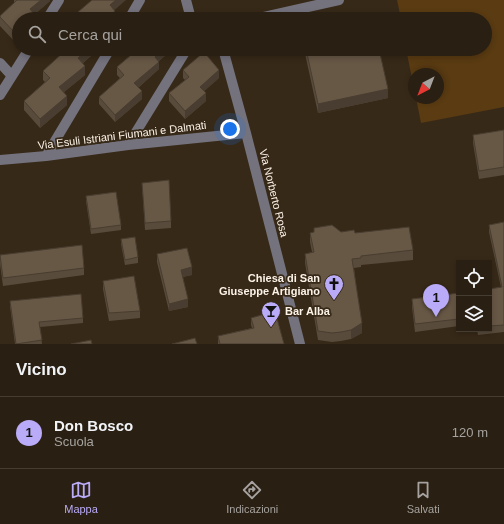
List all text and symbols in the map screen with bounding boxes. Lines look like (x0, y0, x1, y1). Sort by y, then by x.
search box (12, 12, 492, 56)
icon: search (26, 23, 48, 45)
text: Cerca qui (58, 26, 122, 43)
north arrow (408, 68, 444, 104)
street label: Via Esuli Istriani Fiumani e Dalmati (37, 119, 207, 151)
your location (220, 119, 240, 139)
street label: Via Norberto Rosa (257, 148, 291, 239)
map controls (456, 260, 492, 332)
button: locate (456, 260, 492, 296)
place label: Chiesa di San Giuseppe Artigiano (219, 272, 320, 297)
church icon: Chiesa di San Giuseppe Artigiano (323, 273, 345, 301)
pin: 1 (423, 284, 449, 317)
button: layers (456, 296, 492, 332)
bar icon: Bar Alba (260, 300, 282, 328)
place label: Bar Alba (285, 305, 331, 317)
text: Vicino (16, 360, 67, 379)
text: Don Bosco (54, 417, 133, 434)
text: 1 (25, 425, 33, 440)
text: 120 m (452, 425, 488, 440)
text: Scuola (54, 434, 94, 449)
tab: Mappa (64, 479, 98, 515)
tab: Indicazioni (226, 479, 278, 515)
tab: Salvati (407, 479, 440, 515)

